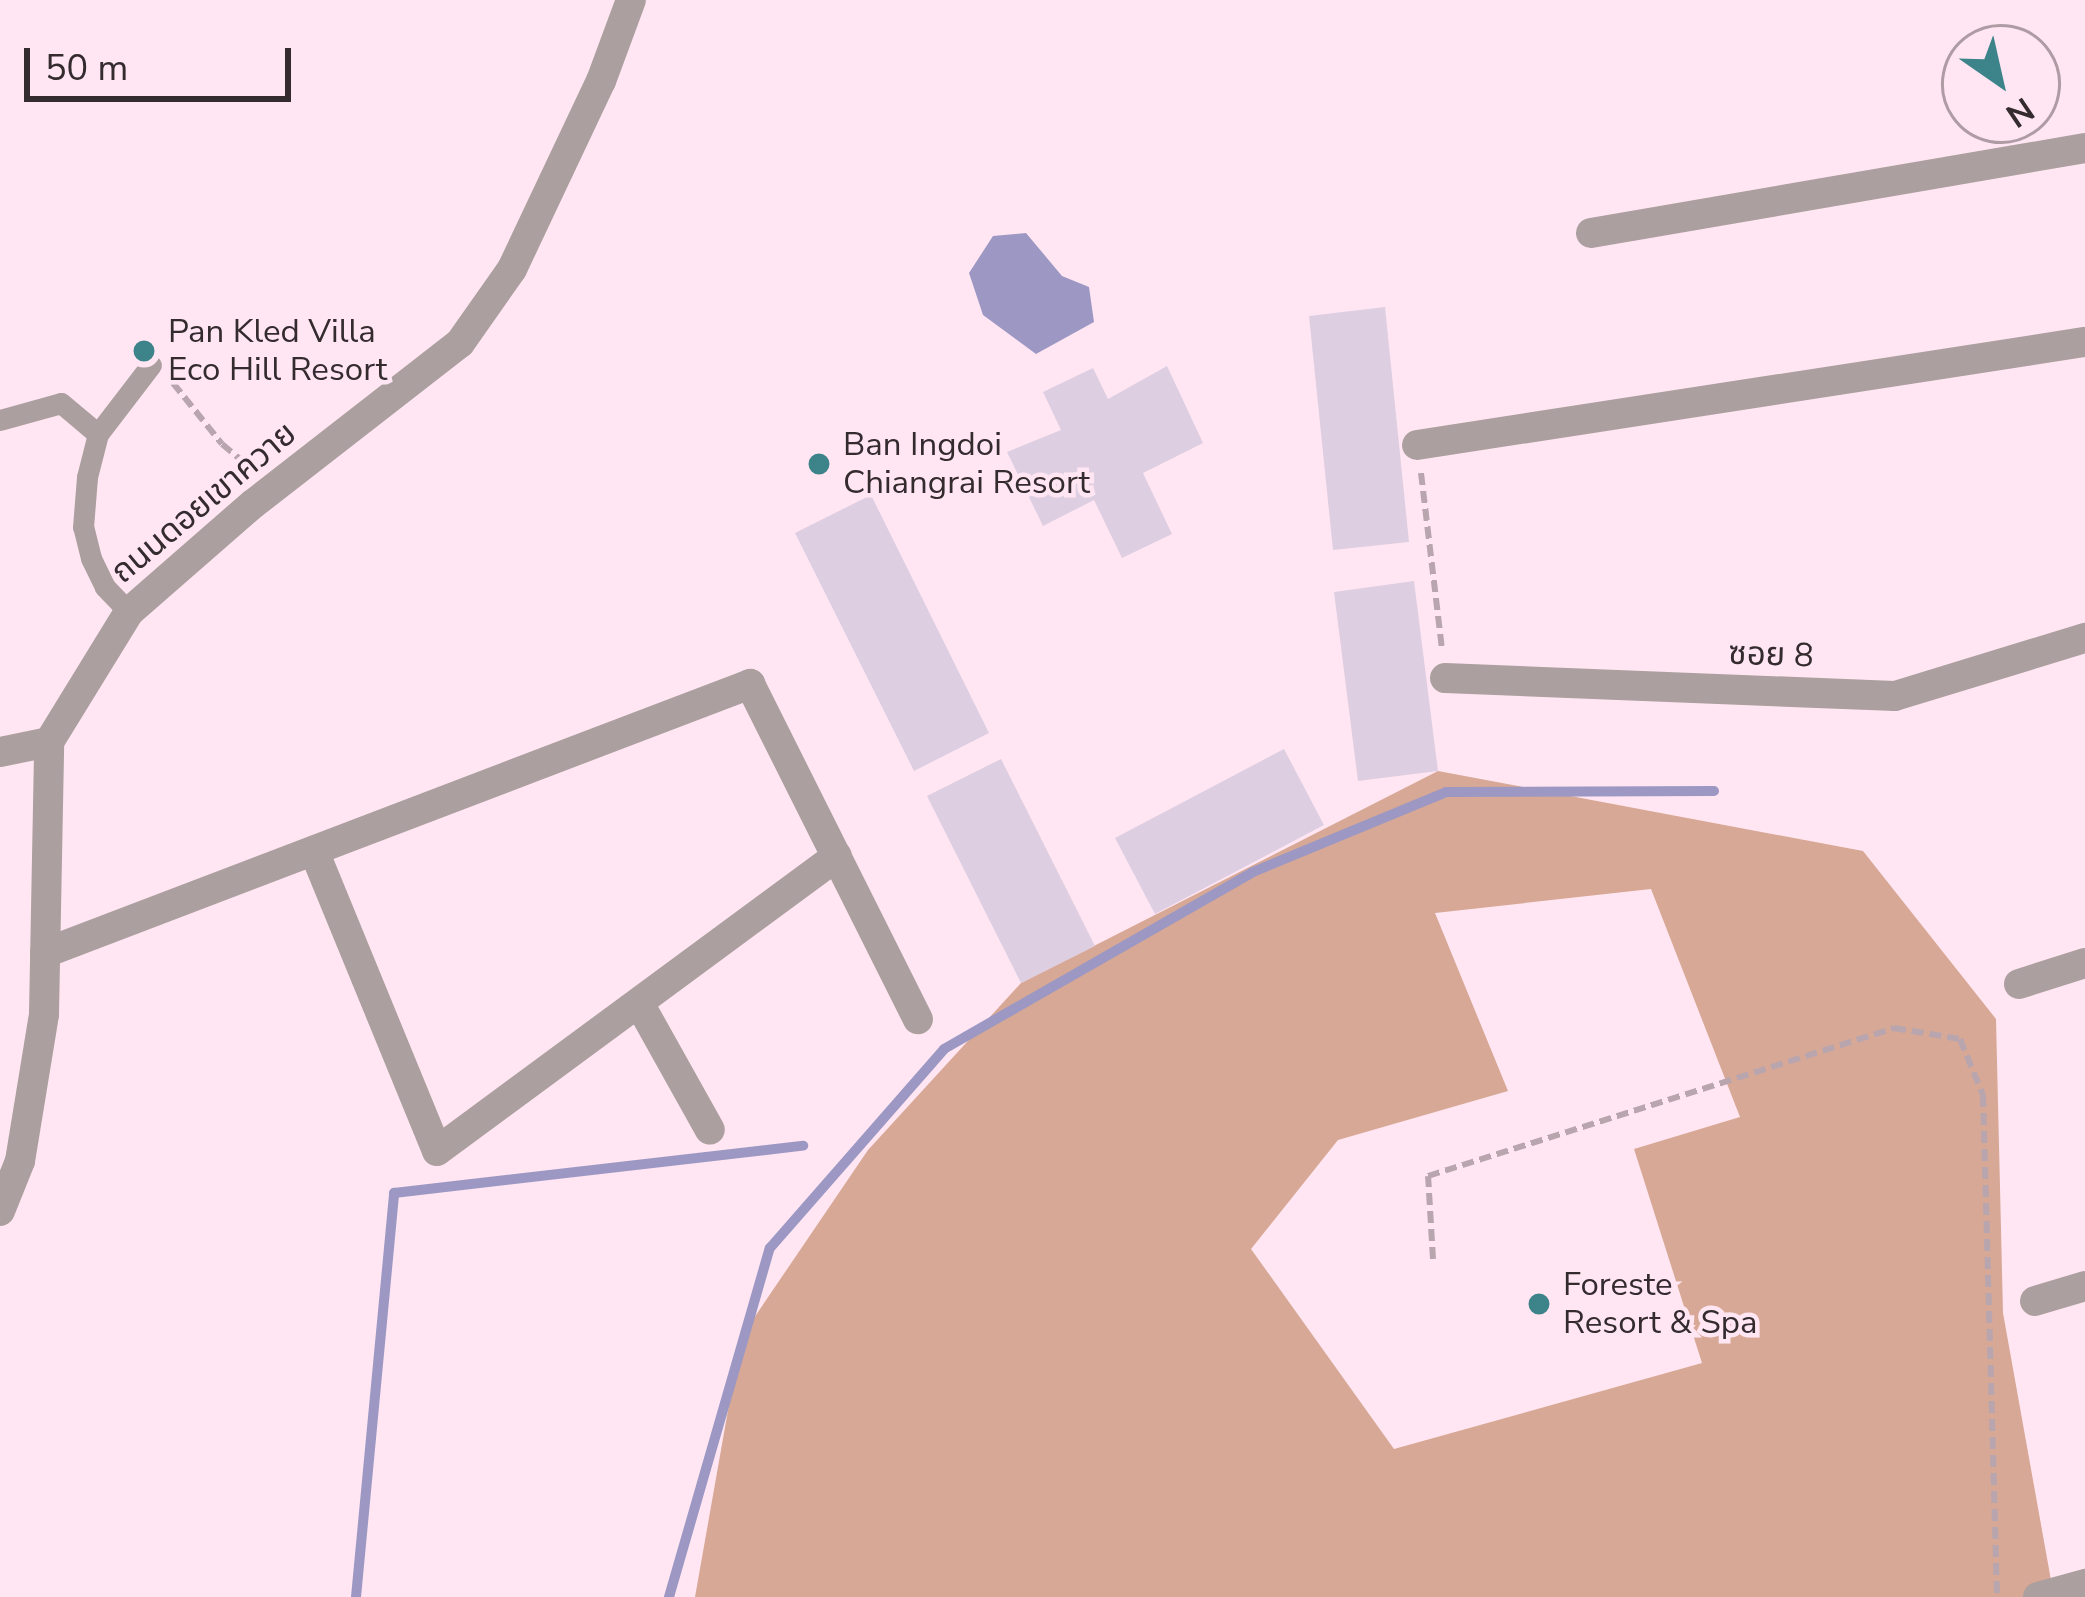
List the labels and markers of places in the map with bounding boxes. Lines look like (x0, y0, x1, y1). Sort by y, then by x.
place label: Pan Kled Villa Eco Hill Resort (168, 312, 387, 390)
marker: Pan Kled Villa Eco Hill Resort (131, 338, 157, 364)
place label: Ban Ingdoi Chiangrai Resort (843, 425, 1090, 503)
marker: Ban Ingdoi Chiangrai Resort (806, 451, 832, 477)
place label: Foreste Resort & Spa (1563, 1265, 1758, 1343)
marker: Foreste Resort & Spa (1526, 1291, 1552, 1317)

